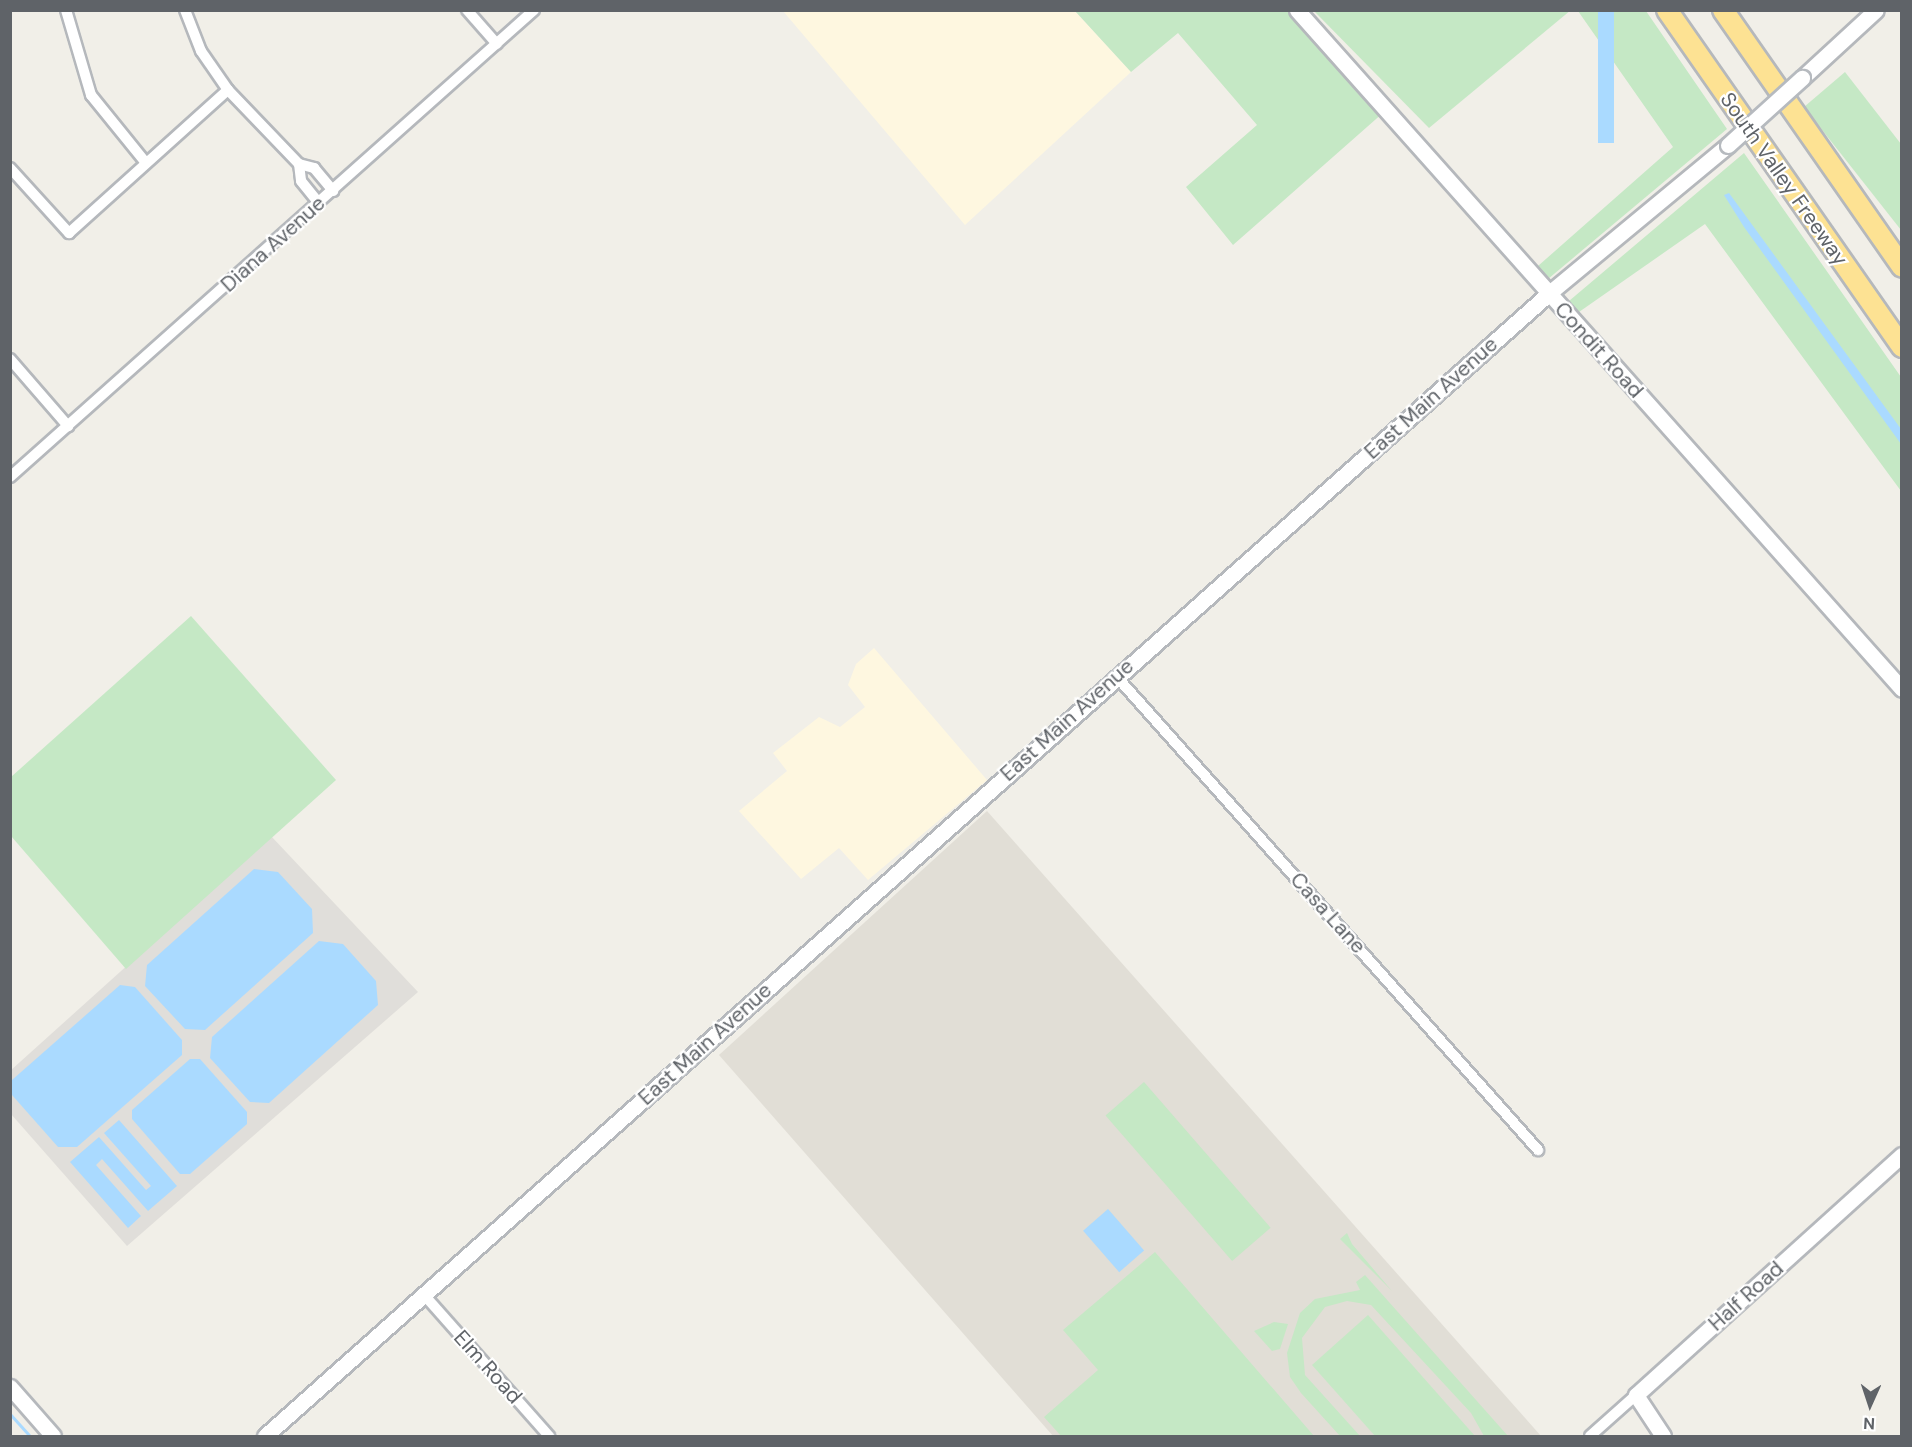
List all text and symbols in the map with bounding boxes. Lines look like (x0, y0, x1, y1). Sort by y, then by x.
street label: South Valley Freeway (1715, 88, 1853, 270)
street label: Diana Avenue (216, 191, 330, 297)
street label: Condit Road (1549, 297, 1649, 403)
street label: East Main Avenue (1359, 332, 1503, 464)
street label: East Main Avenue (995, 654, 1139, 786)
street label: Casa Lane (1285, 867, 1371, 959)
street label: East Main Avenue (633, 978, 777, 1110)
street label: Half Road (1703, 1256, 1789, 1336)
street label: Elm Road (449, 1325, 527, 1409)
north arrow (1840, 1375, 1900, 1435)
text: N (1863, 1413, 1875, 1434)

